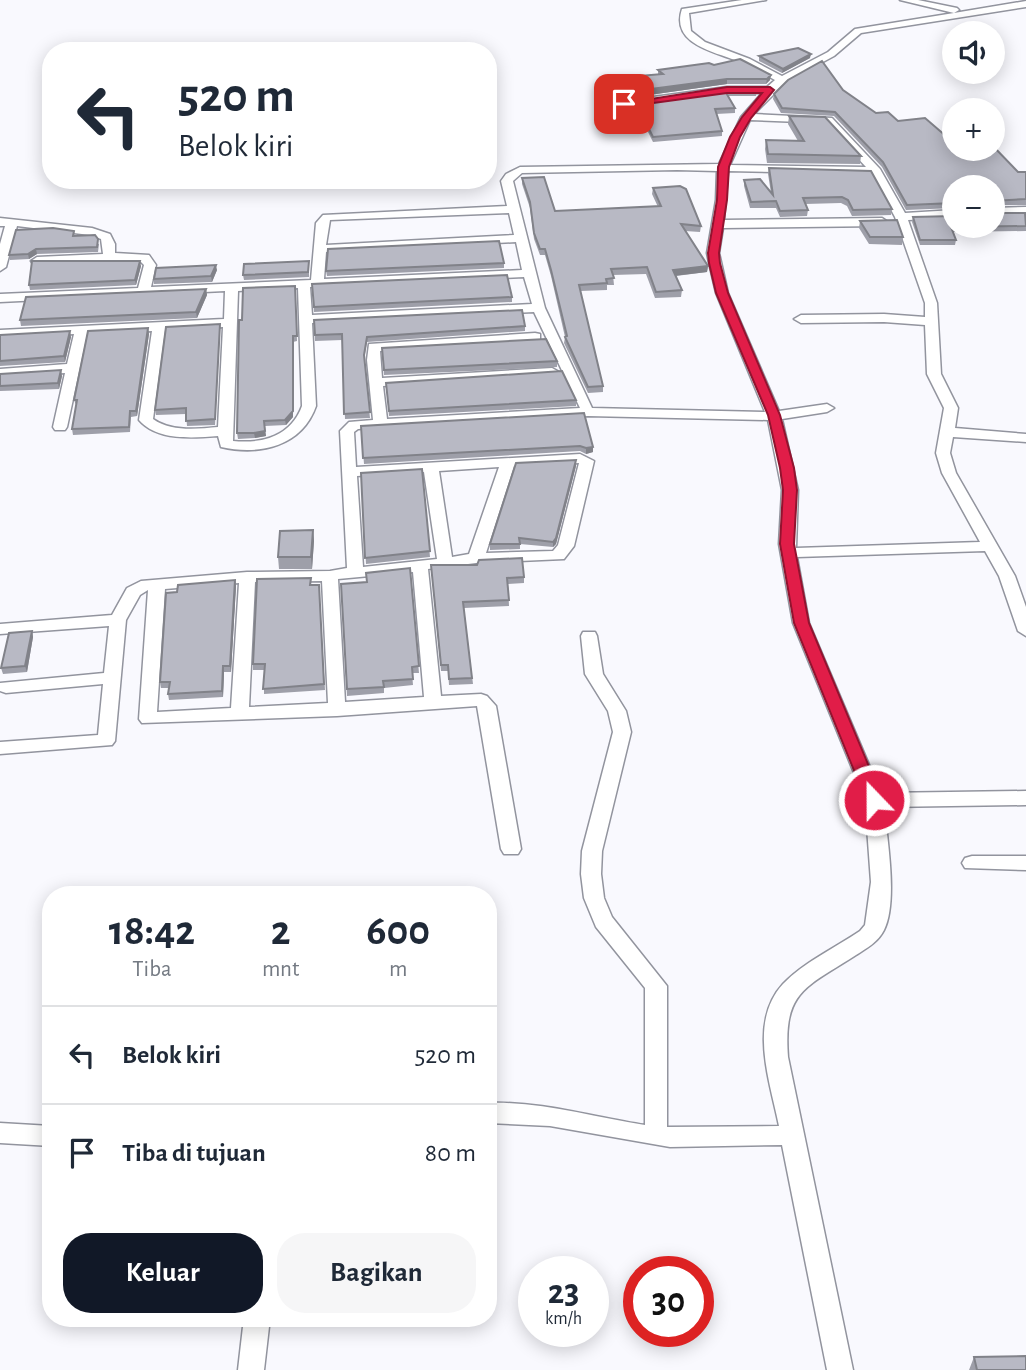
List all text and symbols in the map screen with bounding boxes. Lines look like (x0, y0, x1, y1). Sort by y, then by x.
map controls (942, 21, 1005, 238)
button: sound (942, 21, 1005, 84)
icon: left (63, 70, 154, 161)
text: 520 m (178, 72, 295, 121)
pin (594, 74, 654, 134)
icon: arrive (605, 85, 643, 123)
button: + (942, 98, 1005, 161)
text: Belok kiri (178, 130, 294, 162)
button: − (942, 175, 1005, 238)
position arrow (837, 763, 911, 837)
text: 18:42 (109, 910, 195, 952)
text: 2 (271, 910, 291, 952)
text: 600 (366, 910, 430, 952)
text: Tiba (132, 958, 172, 981)
text: mnt (262, 958, 299, 981)
text: m (389, 958, 407, 981)
icon: left (63, 1036, 101, 1074)
text: Belok kiri (122, 1042, 221, 1068)
text: 520 m (414, 1042, 476, 1068)
icon: arrive (63, 1134, 101, 1172)
text: Tiba di tujuan (122, 1140, 266, 1166)
text: 80 m (425, 1140, 476, 1166)
button: Keluar (63, 1233, 263, 1313)
button: Bagikan (277, 1233, 476, 1313)
speed limit sign: 30 (623, 1256, 714, 1347)
text: 23 (548, 1275, 579, 1310)
text: km/h (545, 1310, 582, 1328)

